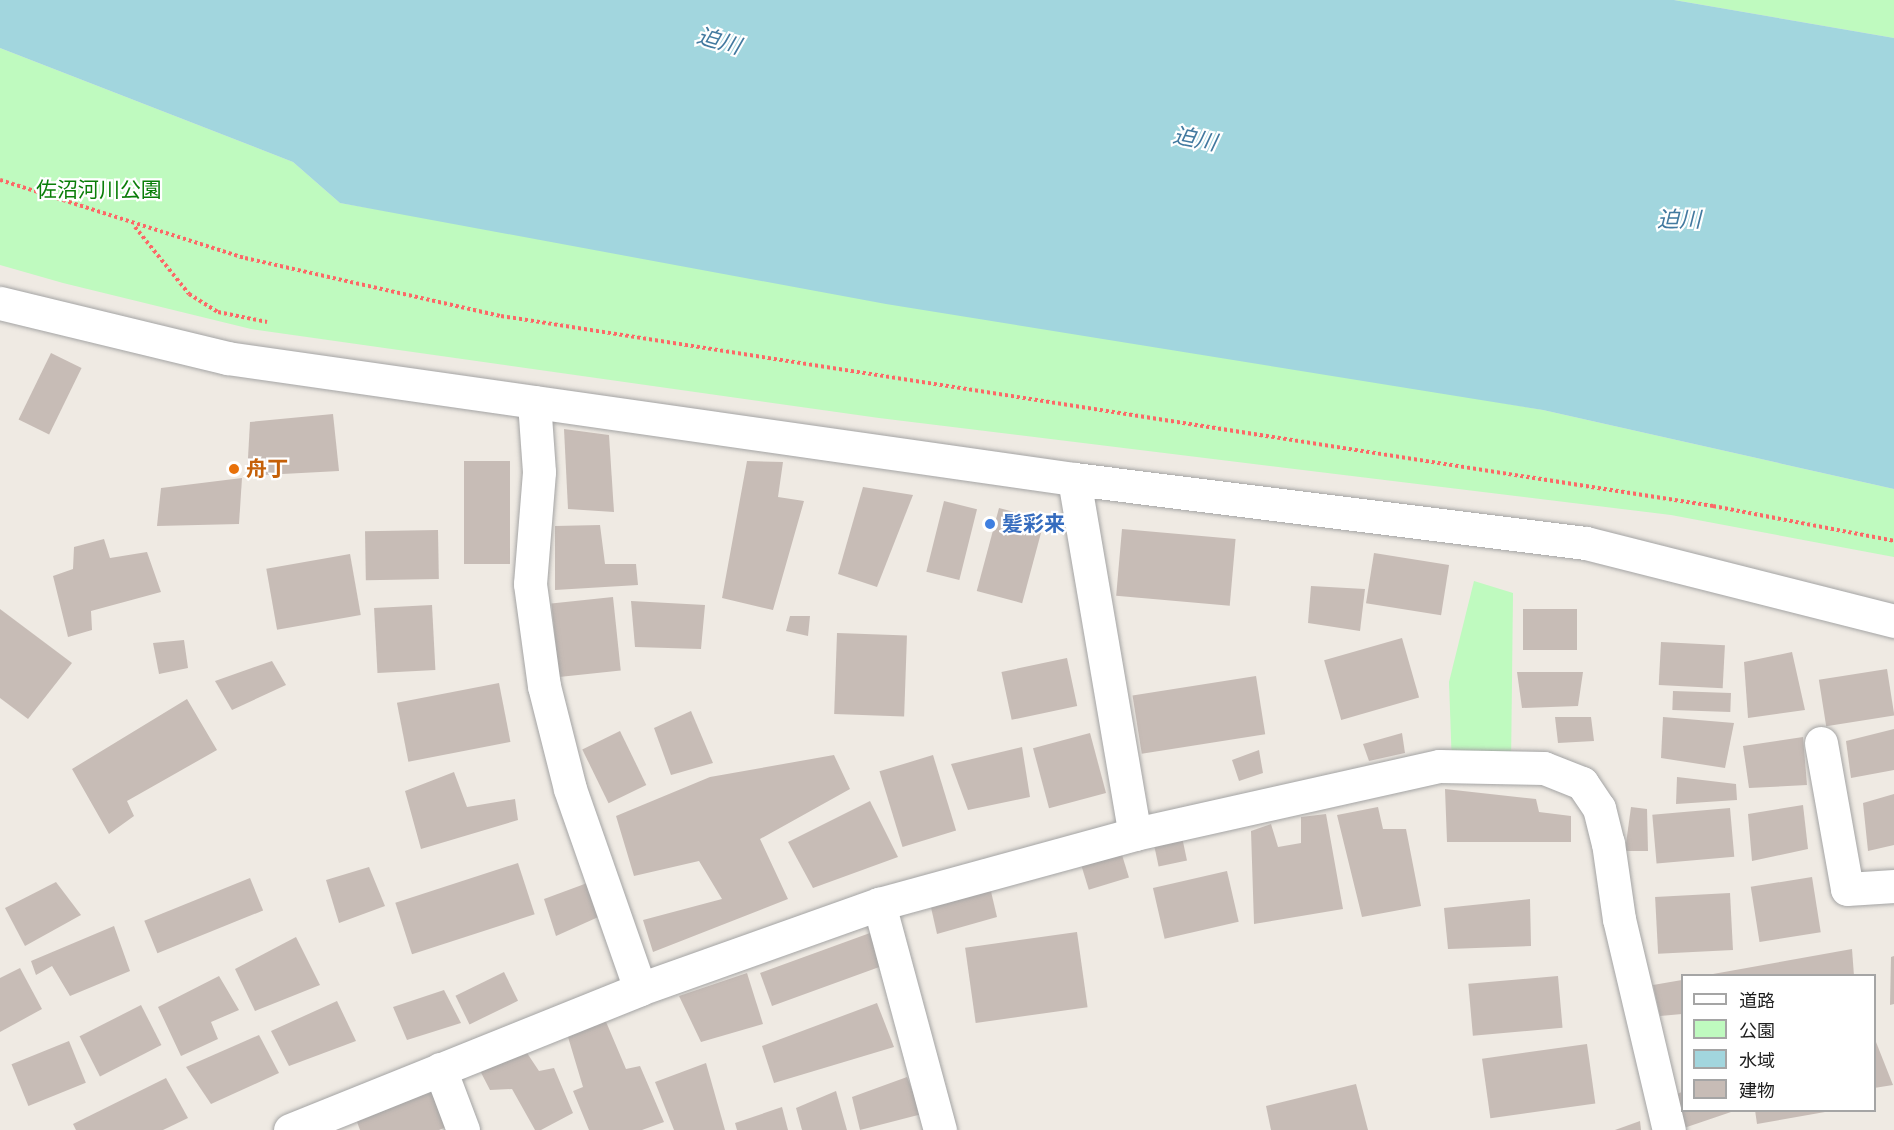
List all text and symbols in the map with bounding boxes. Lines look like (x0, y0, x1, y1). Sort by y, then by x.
water label: 迫川 (694, 22, 744, 60)
water label: 迫川 (1171, 122, 1219, 156)
park label: 佐沼河川公園 (36, 177, 162, 203)
water label: 迫川 (1657, 207, 1701, 233)
place label: 舟丁 (246, 456, 288, 482)
marker: 舟丁 (227, 462, 241, 476)
place label: 髪彩来 (1002, 511, 1065, 537)
marker: 髪彩来 (983, 517, 997, 531)
legend (1681, 974, 1876, 1112)
text: 道路 (1739, 990, 1775, 1012)
text: 公園 (1739, 1020, 1775, 1042)
text: 水域 (1739, 1050, 1775, 1072)
text: 建物 (1739, 1080, 1775, 1102)

